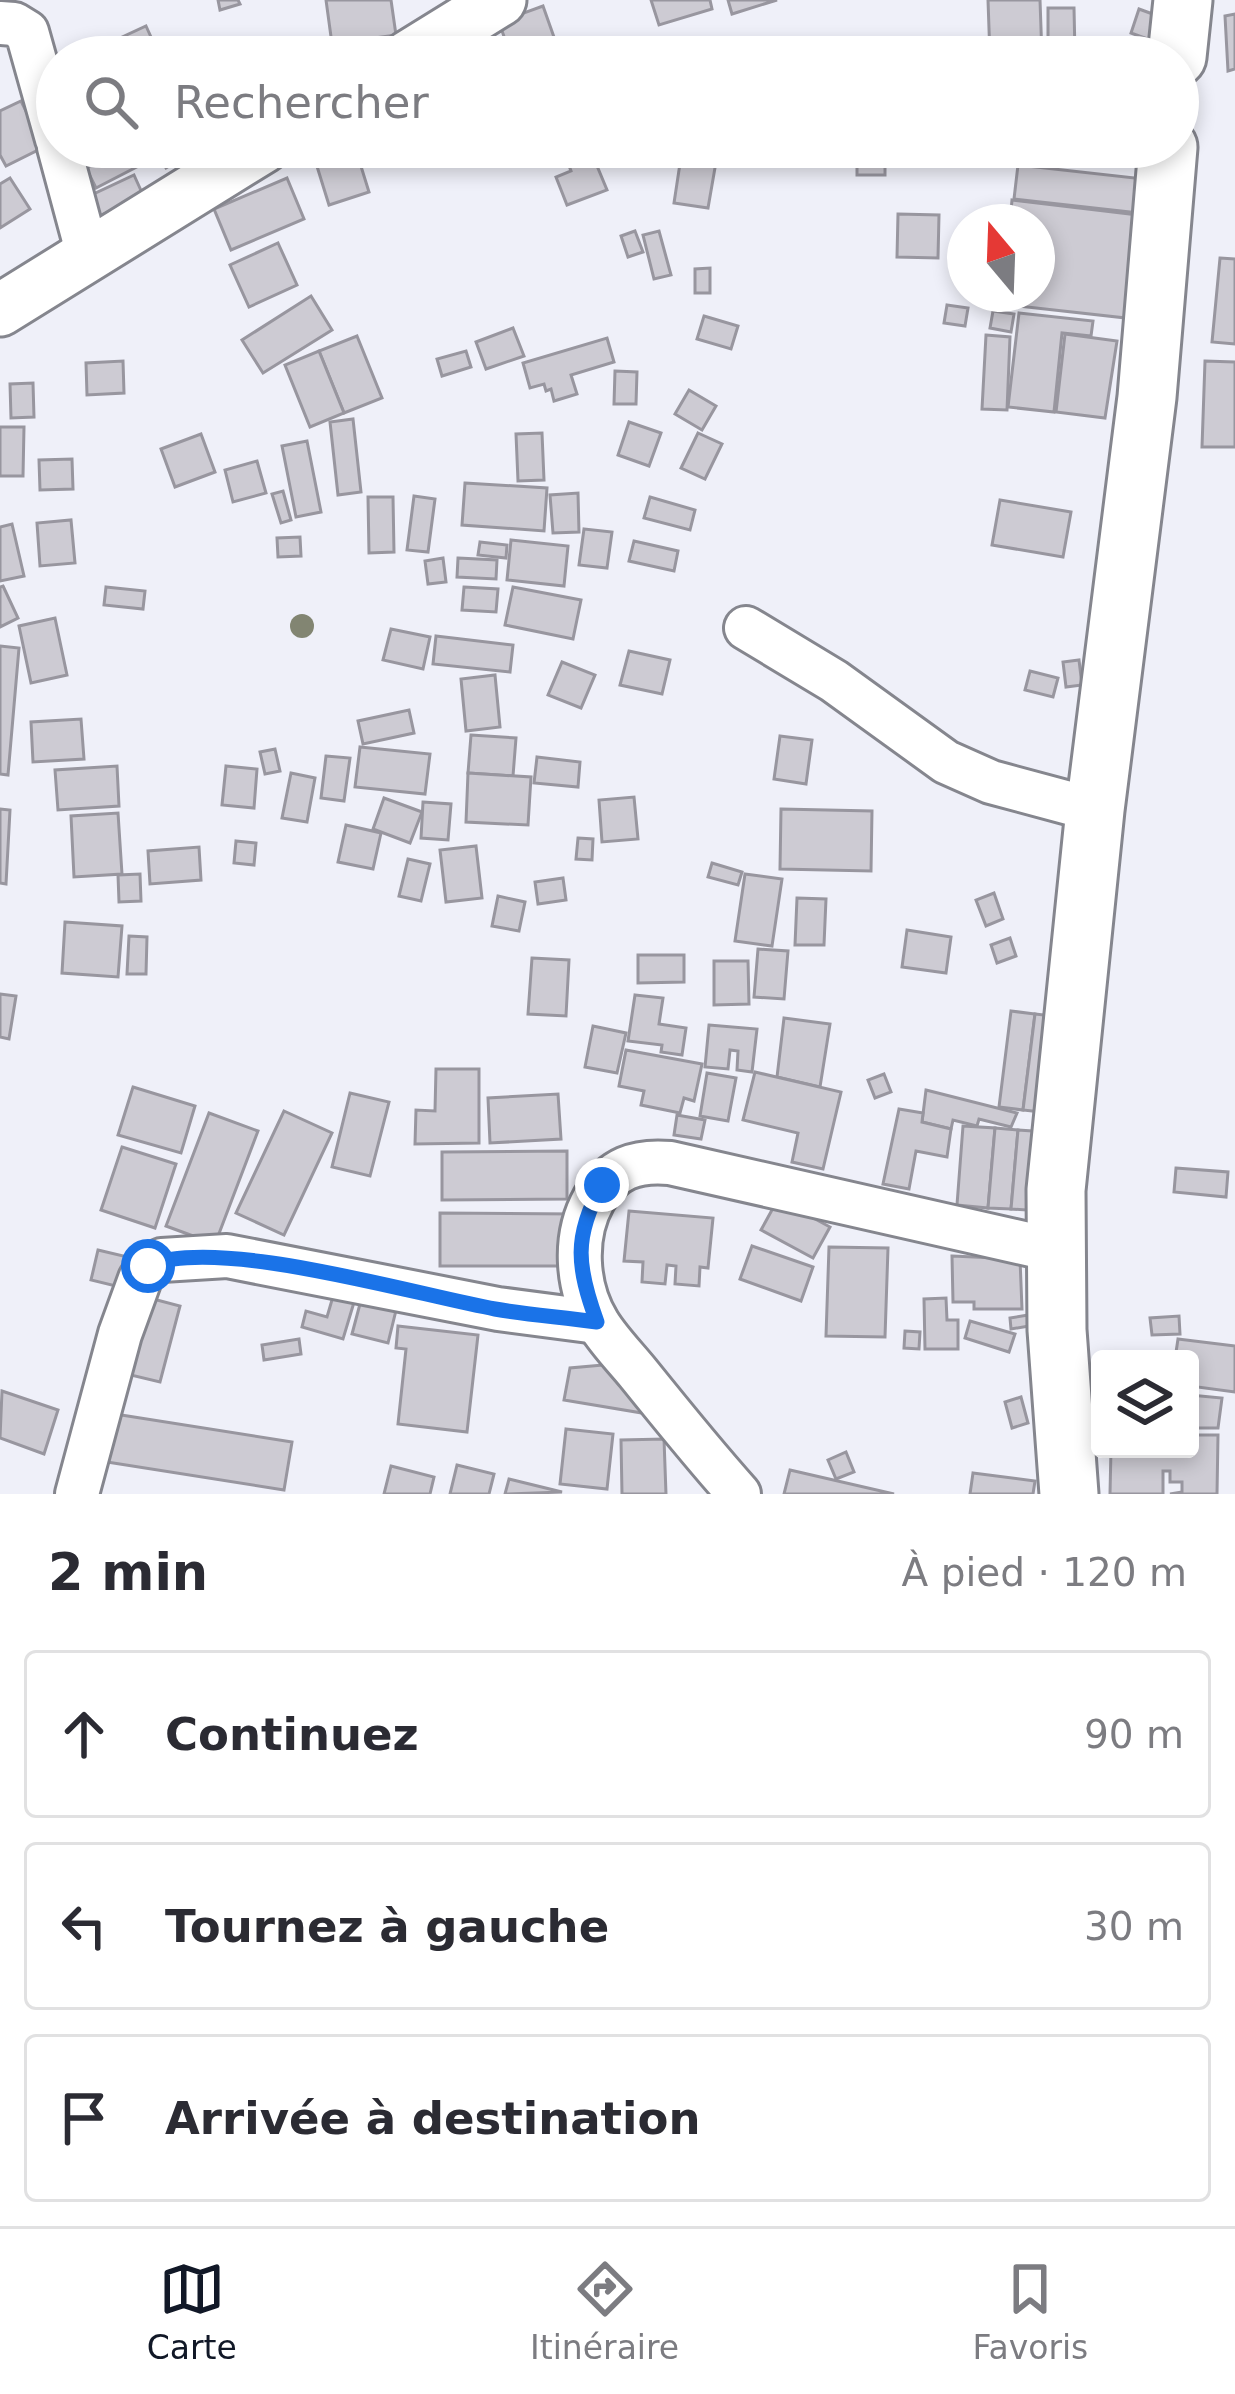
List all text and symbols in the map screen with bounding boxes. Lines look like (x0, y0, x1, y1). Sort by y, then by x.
search box (36, 36, 1199, 168)
icon: search (78, 69, 144, 135)
text: Rechercher (174, 76, 429, 129)
north arrow (947, 204, 1055, 312)
route end (575, 1158, 629, 1212)
route start (121, 1239, 175, 1293)
map controls (1091, 1350, 1199, 1458)
button: layers (1091, 1350, 1199, 1458)
text: 2 min (48, 1543, 208, 1602)
text: À pied · 120 m (902, 1550, 1187, 1595)
icon: ahead (51, 1701, 117, 1767)
text: Continuez (165, 1708, 419, 1761)
text: 90 m (1084, 1712, 1184, 1757)
icon: left (51, 1893, 117, 1959)
text: Tournez à gauche (165, 1900, 609, 1953)
text: 30 m (1084, 1904, 1184, 1949)
icon: arrive (51, 2085, 117, 2151)
text: Arrivée à destination (165, 2092, 700, 2145)
tab: Carte (147, 2256, 237, 2367)
tab: Itinéraire (530, 2256, 679, 2367)
tab: Favoris (972, 2256, 1088, 2367)

